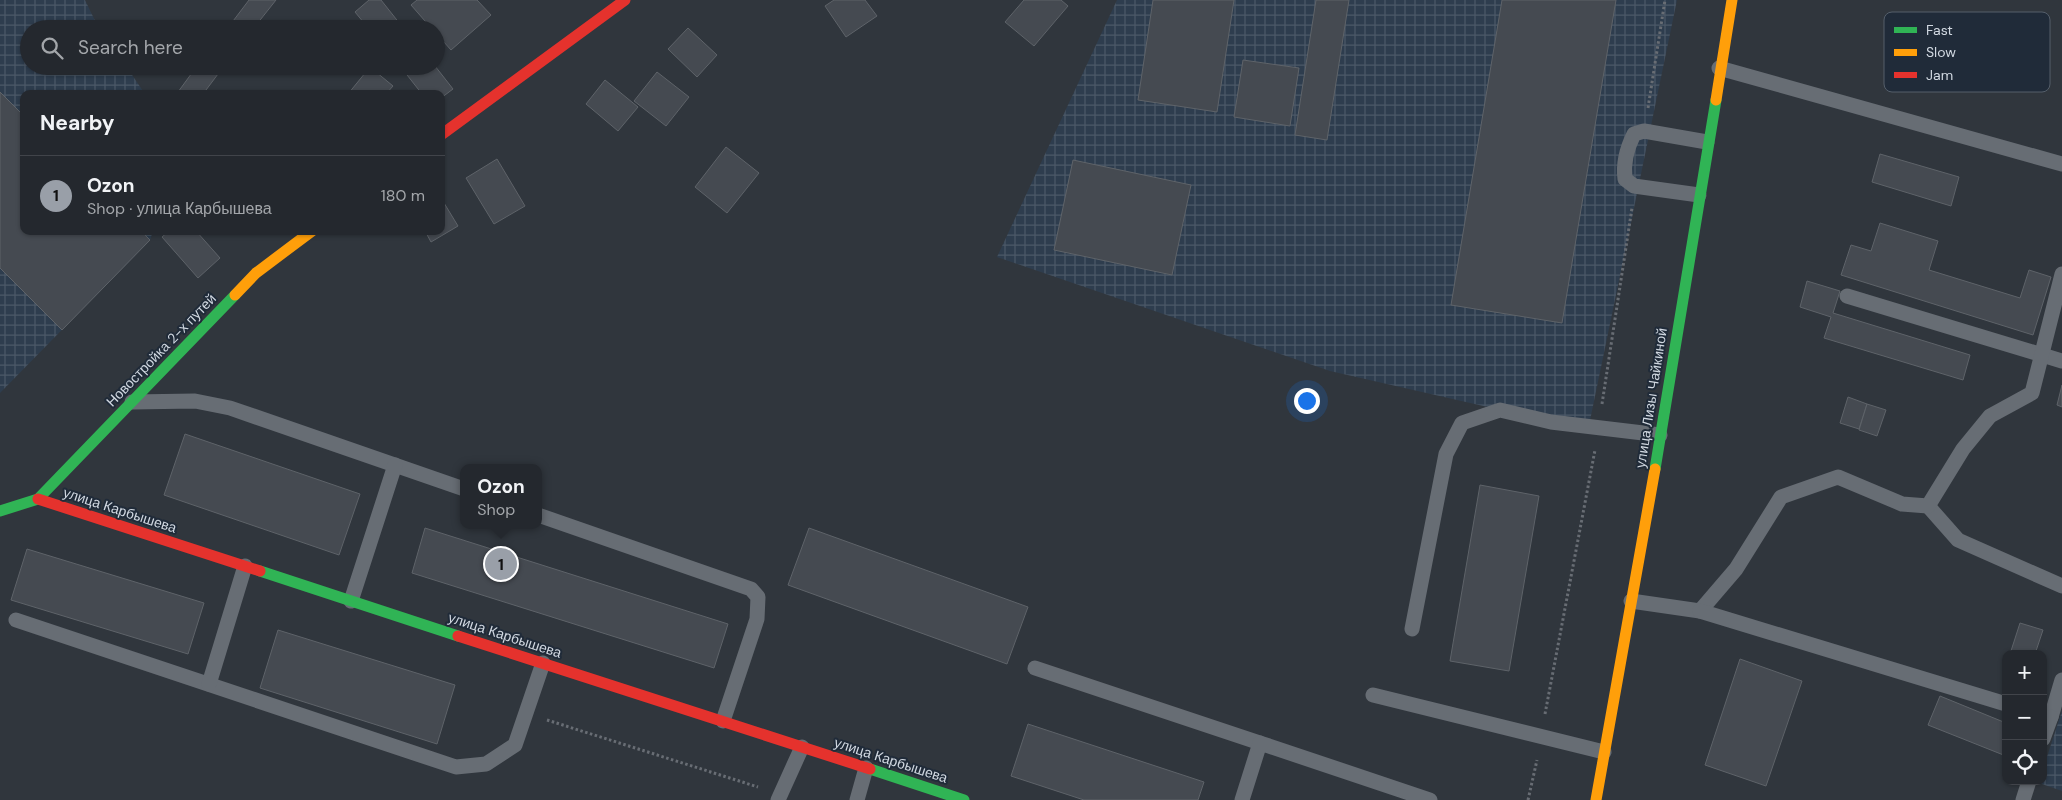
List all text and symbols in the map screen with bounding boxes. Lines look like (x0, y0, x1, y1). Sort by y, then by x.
legend (1884, 12, 2050, 92)
search box (20, 20, 445, 75)
text: Fast (1926, 21, 1953, 39)
icon: search (38, 34, 66, 62)
text: Search here (78, 35, 183, 60)
text: Slow (1926, 43, 1956, 61)
text: Jam (1926, 66, 1953, 84)
text: Nearby (40, 109, 114, 137)
text: Ozon (87, 173, 135, 198)
text: 1 (53, 185, 59, 206)
text: 180 m (381, 185, 425, 206)
text: Shop · улица Карбышева (87, 198, 272, 219)
street label: Новостройка 2-х путей (102, 290, 220, 410)
street label: улица Лизы Чайкиной (1631, 327, 1671, 469)
your location (1294, 388, 1320, 414)
popup (460, 464, 542, 529)
text: Ozon (477, 474, 525, 499)
street label: улица Карбышева (61, 483, 179, 537)
text: Shop (477, 499, 515, 520)
pin: 1 (485, 545, 517, 583)
street label: улица Карбышева (446, 608, 564, 662)
map controls (2002, 650, 2047, 785)
button: + (2002, 650, 2047, 695)
button: − (2002, 695, 2047, 740)
street label: улица Карбышева (832, 733, 950, 787)
button: locate (2002, 740, 2047, 785)

